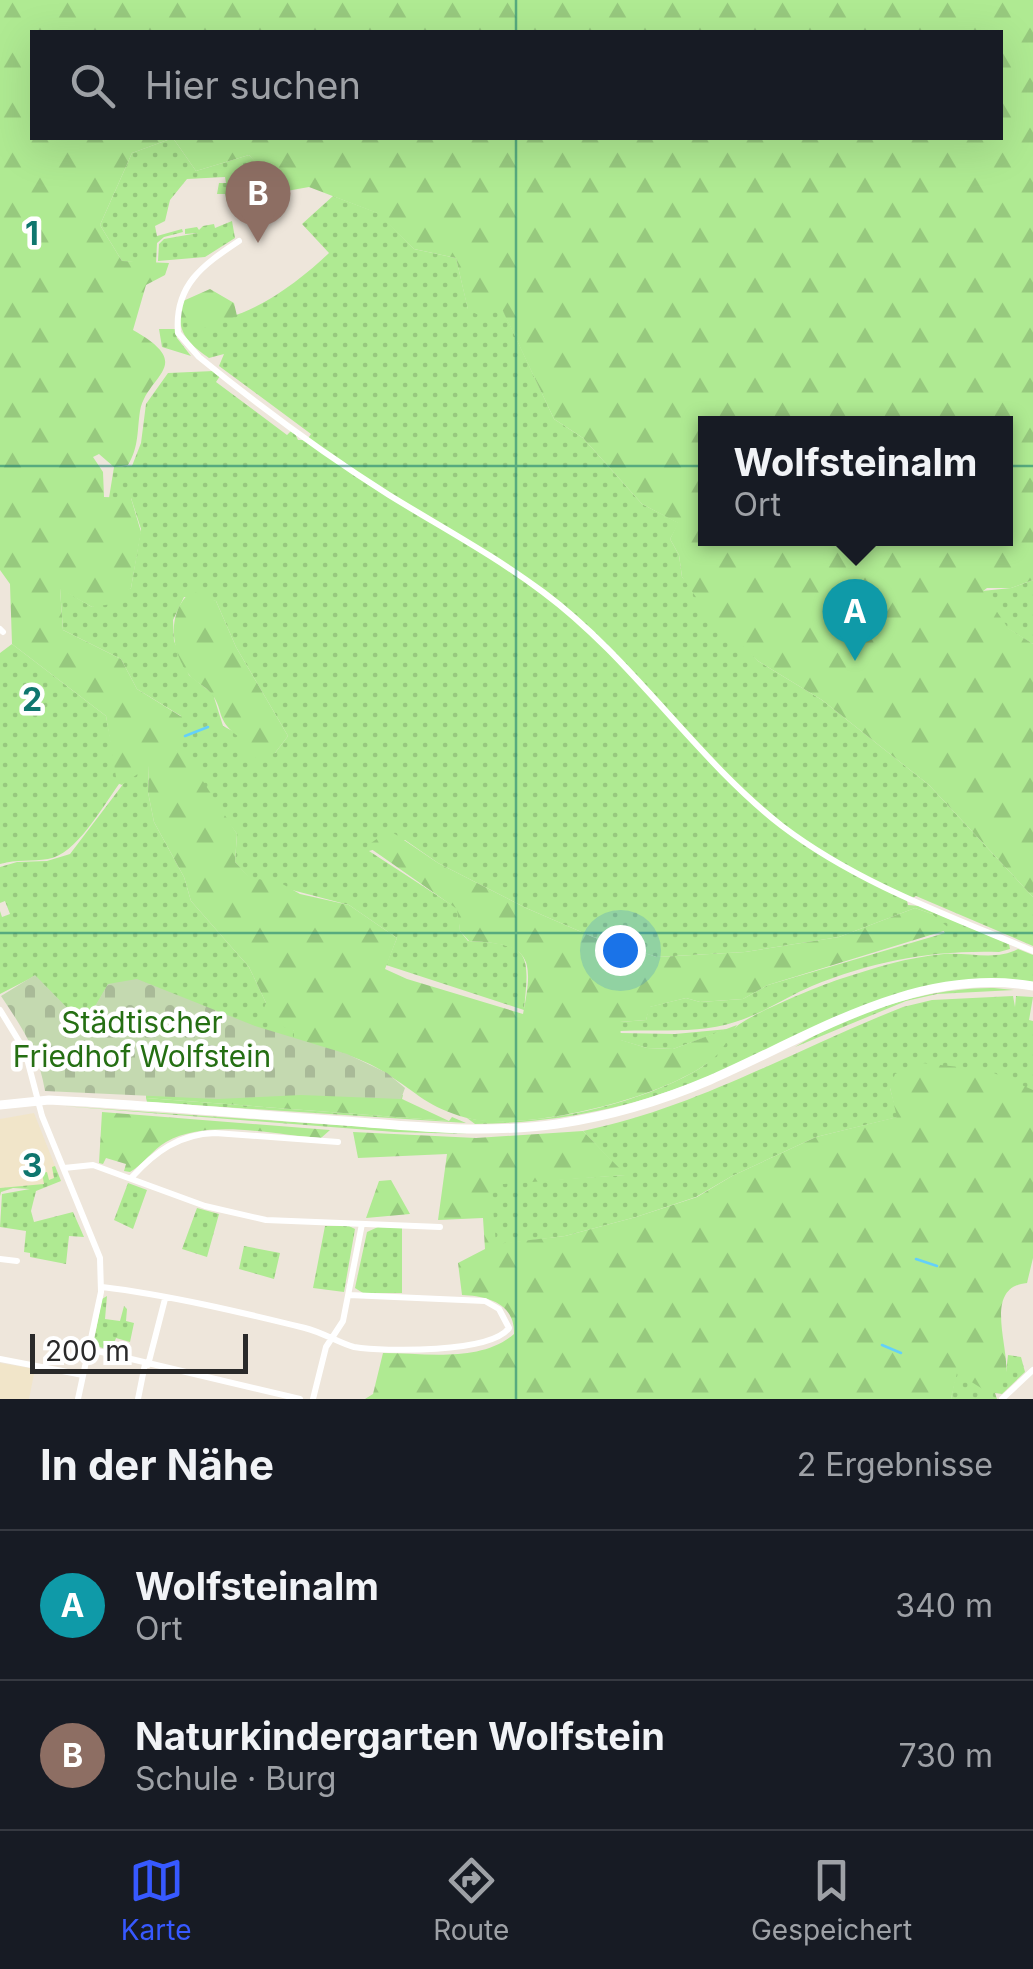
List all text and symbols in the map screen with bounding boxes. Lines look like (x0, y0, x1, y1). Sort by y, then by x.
search box (30, 30, 1003, 140)
icon: search (65, 58, 120, 113)
text: Hier suchen (145, 62, 361, 108)
pin: B (226, 160, 290, 243)
text: 1 (25, 214, 39, 253)
popup (698, 416, 1013, 546)
text: Wolfsteinalm (733, 439, 978, 485)
text: Ort (733, 485, 781, 524)
pin: A (822, 578, 888, 661)
text: 2 (22, 680, 42, 719)
your location (595, 925, 646, 976)
park label: Städtischer Friedhof Wolfstein (13, 1004, 271, 1074)
text: 3 (22, 1146, 42, 1185)
scale bar (30, 1329, 248, 1374)
text: 200 m (45, 1334, 130, 1368)
text: In der Nähe (40, 1439, 274, 1490)
text: 2 Ergebnisse (797, 1445, 993, 1484)
text: Wolfsteinalm (135, 1563, 379, 1609)
text: A (61, 1586, 84, 1625)
text: 340 m (895, 1586, 993, 1625)
text: Ort (135, 1609, 182, 1648)
text: Naturkindergarten Wolfstein (135, 1713, 665, 1759)
text: B (62, 1736, 83, 1775)
text: 730 m (898, 1736, 993, 1775)
text: Schule · Burg (135, 1759, 336, 1798)
tab: Karte (121, 1853, 192, 1947)
tab: Route (433, 1853, 509, 1947)
tab: Gespeichert (751, 1853, 912, 1947)

